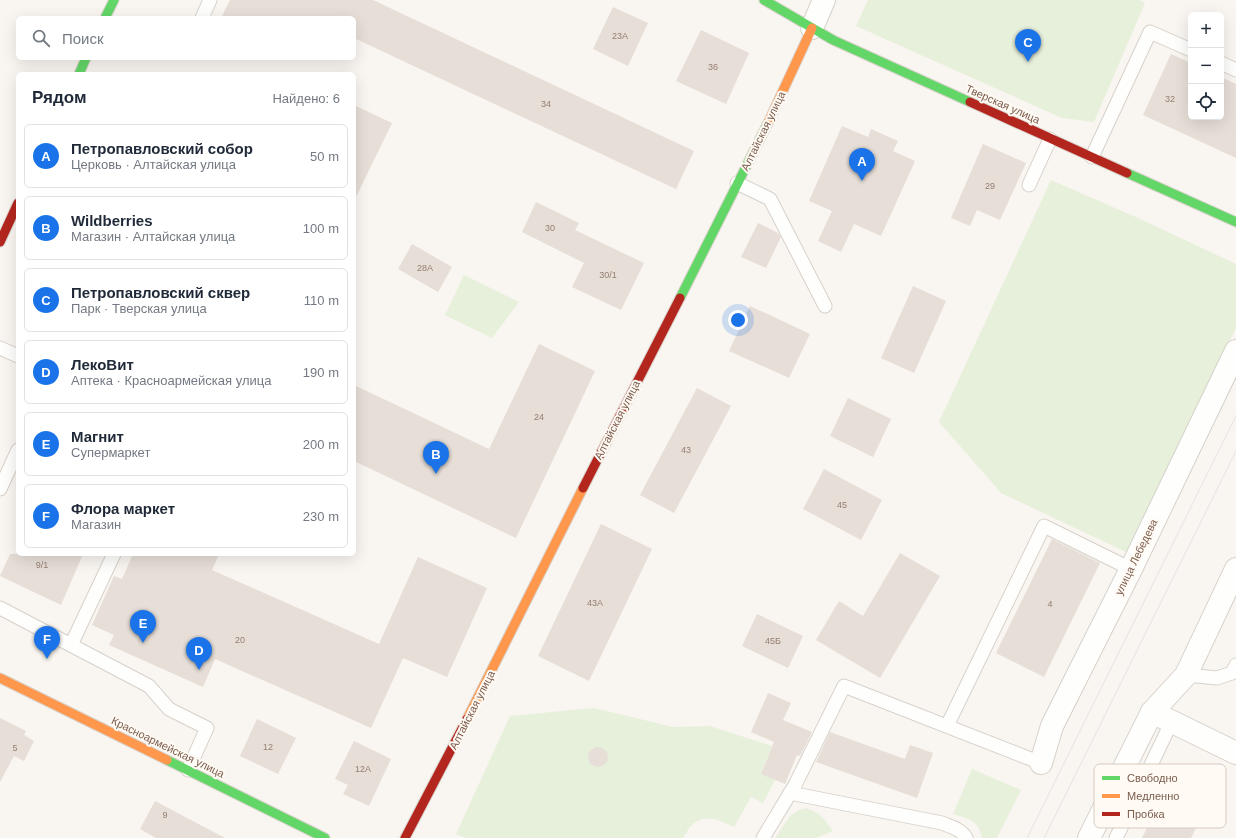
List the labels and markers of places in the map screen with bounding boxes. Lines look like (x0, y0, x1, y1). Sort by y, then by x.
pin: C (1015, 29, 1041, 62)
pin: A (849, 148, 875, 181)
pin: B (423, 441, 449, 474)
pin: E (130, 610, 156, 643)
pin: F (34, 626, 60, 659)
pin: D (186, 637, 212, 670)

